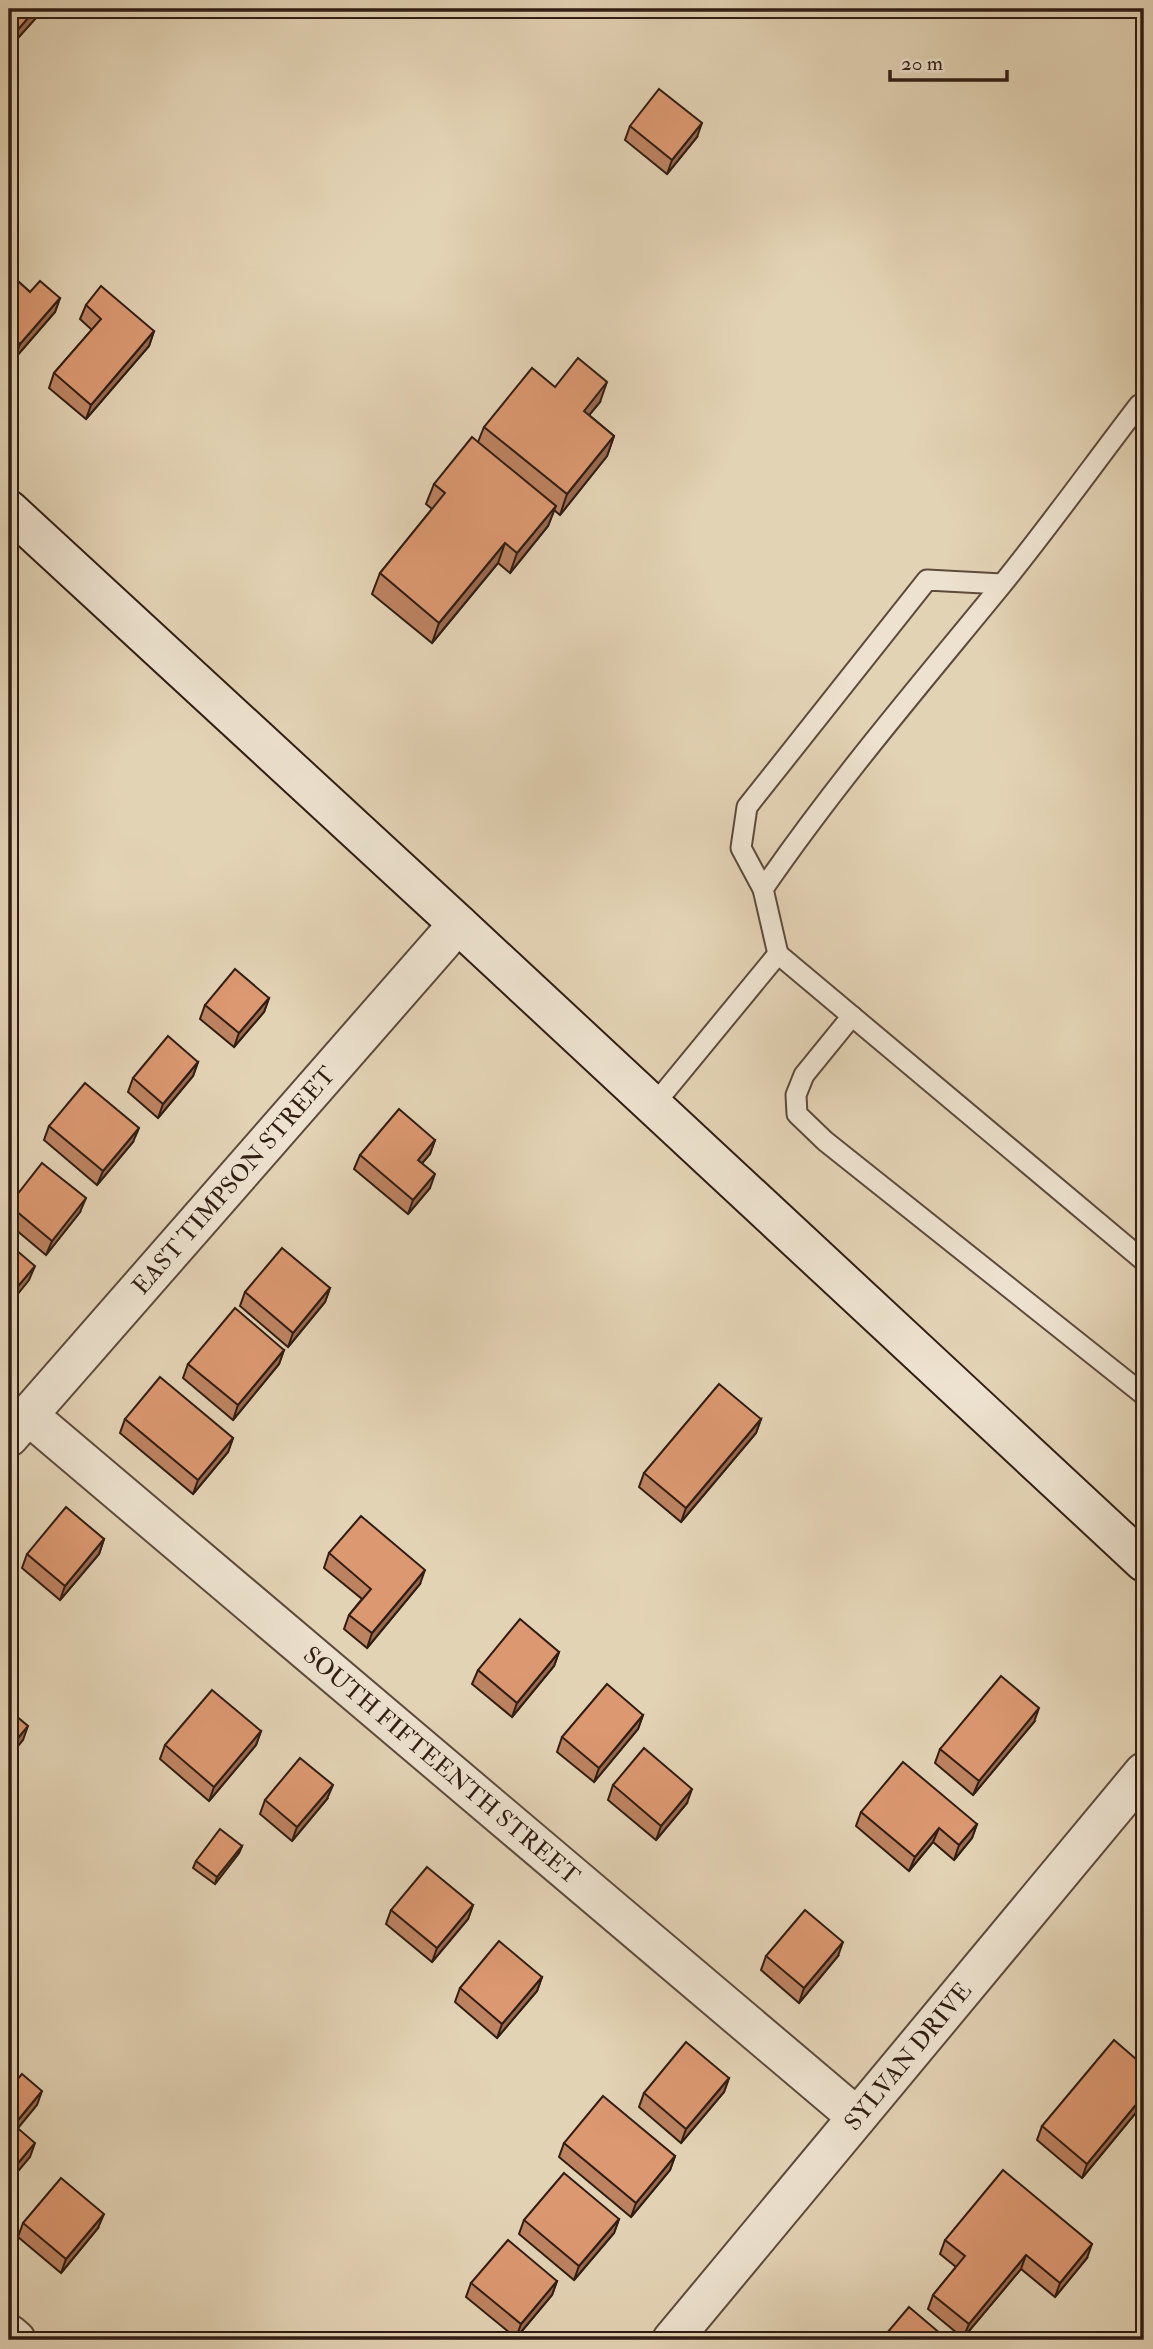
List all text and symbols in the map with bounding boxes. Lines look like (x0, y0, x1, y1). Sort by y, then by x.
scale bar (890, 38, 1008, 82)
text: 20 m (901, 50, 943, 77)
street label: EAST TIMPSON STREET (126, 1060, 342, 1301)
street label: SOUTH FIFTEENTH STREET (297, 1640, 586, 1892)
street label: SYLVAN DRIVE (838, 1976, 979, 2137)

